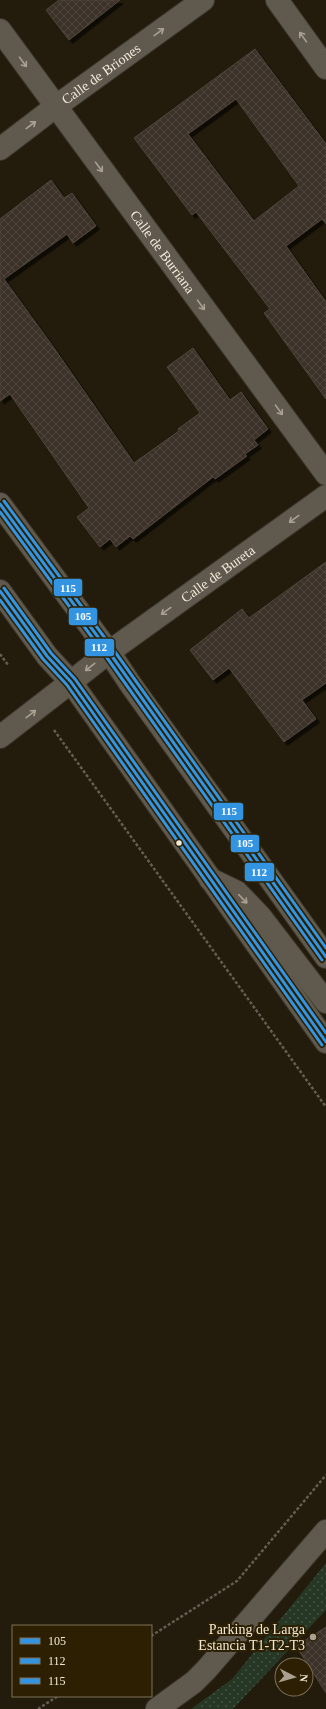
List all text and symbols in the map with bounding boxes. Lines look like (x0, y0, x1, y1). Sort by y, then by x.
one-way arrow (153, 28, 164, 36)
one-way arrow (299, 31, 307, 42)
street label: Calle de Briones (59, 41, 144, 108)
one-way arrow (19, 56, 27, 67)
one-way arrow (25, 121, 36, 129)
one-way arrow (95, 161, 103, 172)
street label: Calle de Burriana (127, 208, 198, 297)
one-way arrow (197, 299, 206, 310)
one-way arrow (275, 404, 283, 415)
one-way arrow (289, 515, 300, 523)
street label: Calle de Bureta (178, 542, 258, 606)
line badge: 115 (53, 578, 83, 597)
text: 115 (60, 582, 76, 594)
one-way arrow (160, 606, 171, 615)
line badge: 105 (68, 607, 98, 626)
text: 105 (75, 610, 92, 622)
line badge: 112 (84, 638, 115, 657)
text: 112 (91, 641, 107, 653)
one-way arrow (84, 663, 95, 671)
one-way arrow (26, 710, 37, 718)
line badge: 115 (213, 802, 244, 821)
text: 115 (221, 805, 237, 817)
line badge: 105 (230, 834, 260, 853)
text: 105 (237, 837, 254, 849)
unlabelled marker (174, 838, 184, 848)
line badge: 112 (244, 862, 275, 882)
text: 112 (251, 866, 267, 878)
one-way arrow (239, 894, 248, 904)
place label: Parking de Larga Estancia T1-T2-T3 (198, 1622, 306, 1653)
legend (12, 1625, 152, 1697)
marker: Parking de Larga Estancia T1-T2-T3 (308, 1632, 318, 1642)
text: 105 (48, 1634, 66, 1648)
text: 112 (48, 1654, 66, 1668)
north arrow (274, 1657, 314, 1697)
text: N (298, 1673, 310, 1683)
text: 115 (48, 1674, 66, 1688)

